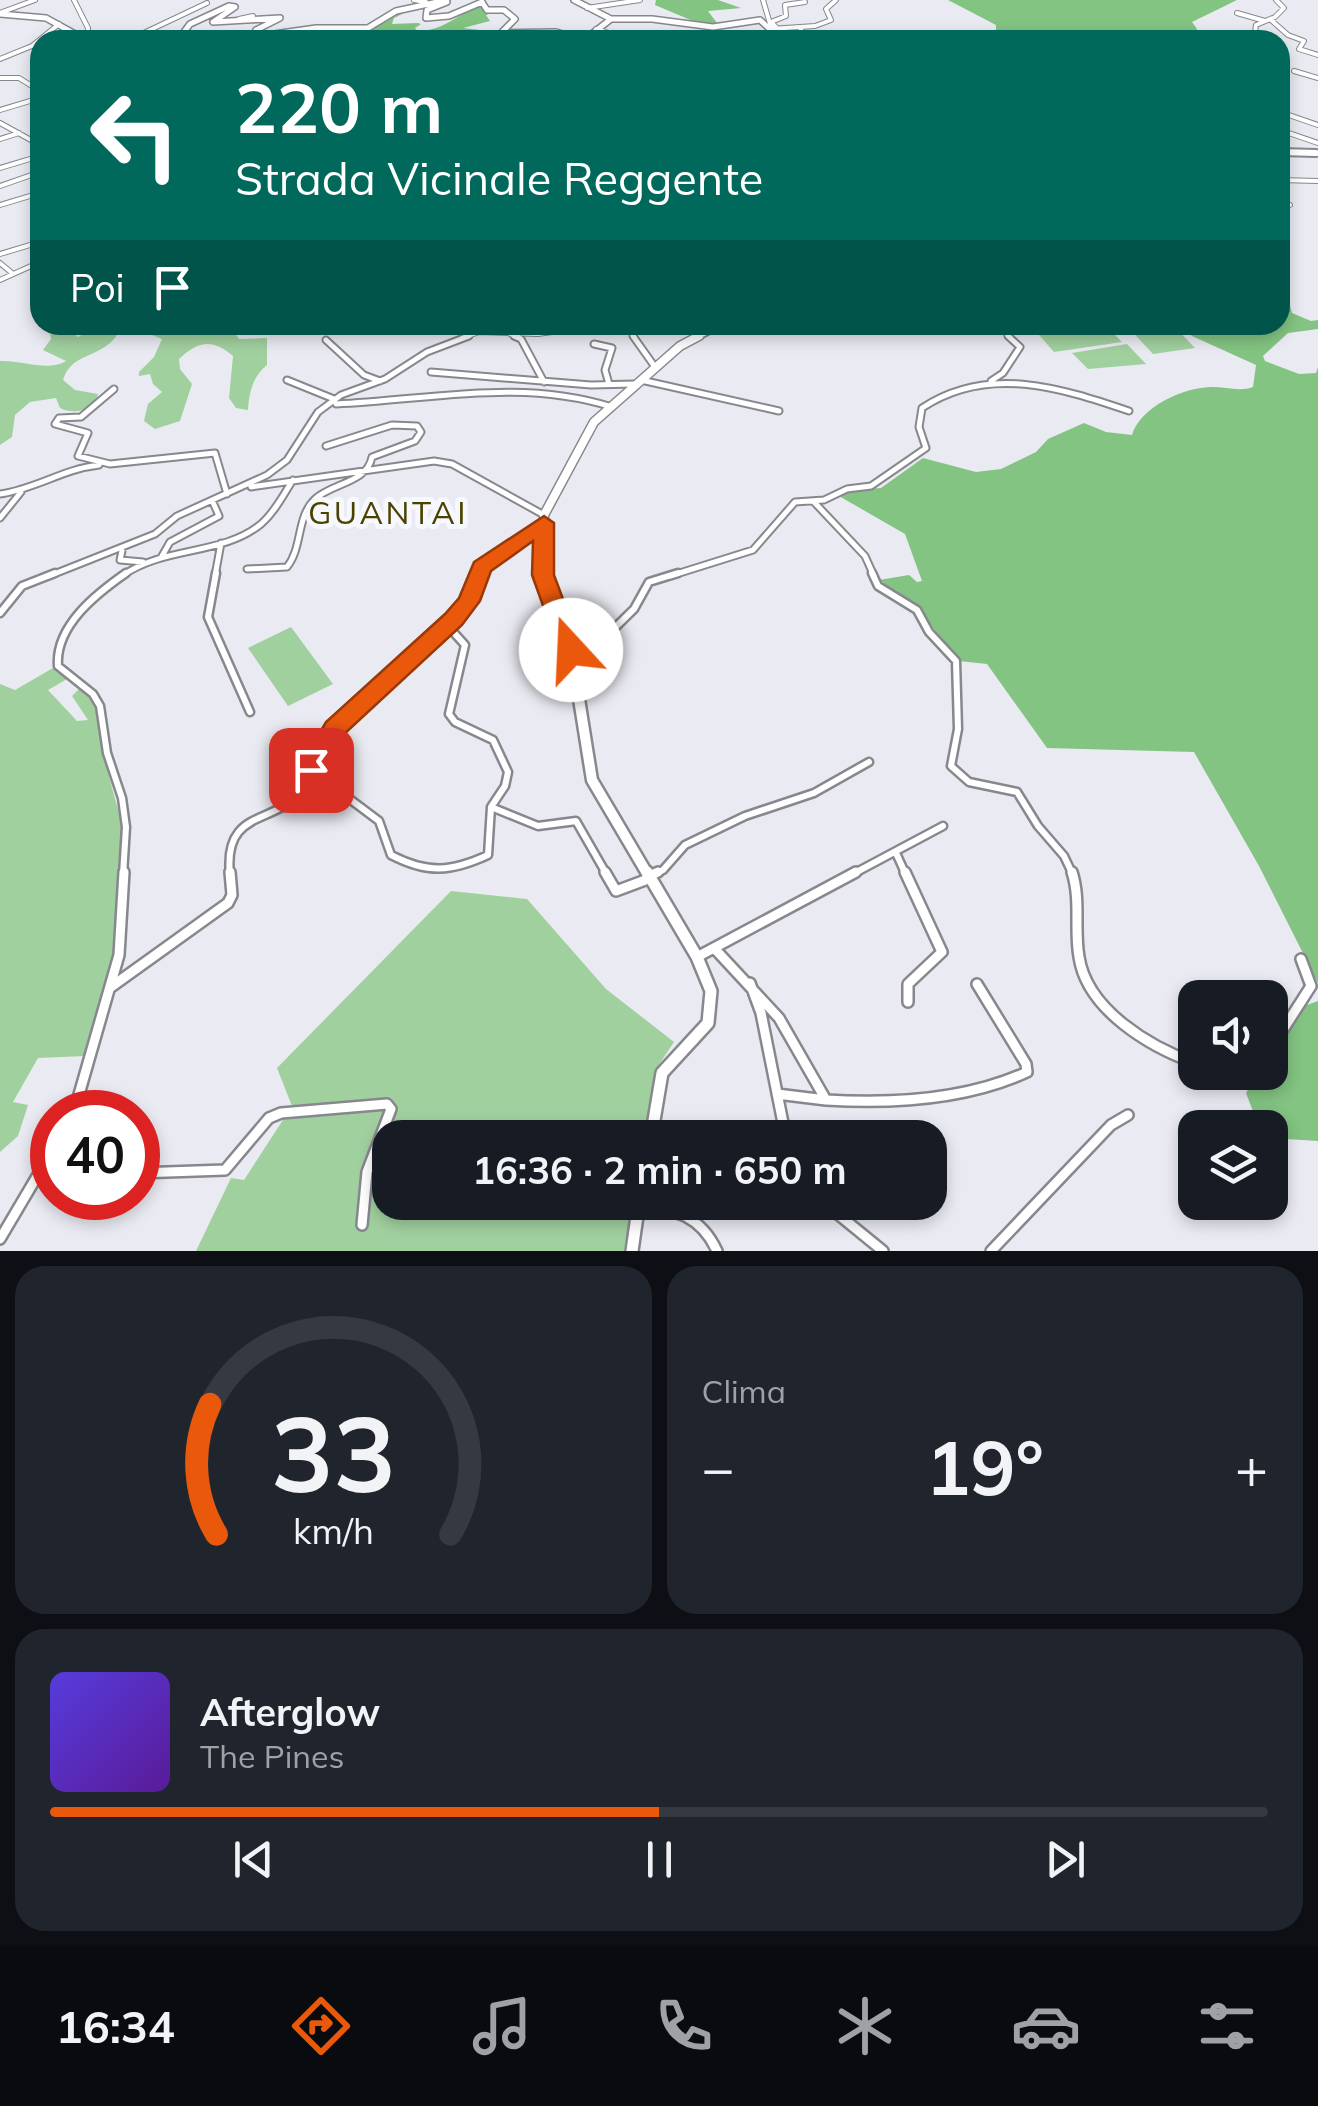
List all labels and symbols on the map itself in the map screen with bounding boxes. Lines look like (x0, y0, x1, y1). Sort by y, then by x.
district label: GUANTAI (308, 492, 468, 532)
position arrow (519, 598, 623, 702)
pin (269, 728, 354, 813)
speed limit sign: 40 (30, 1090, 160, 1220)

